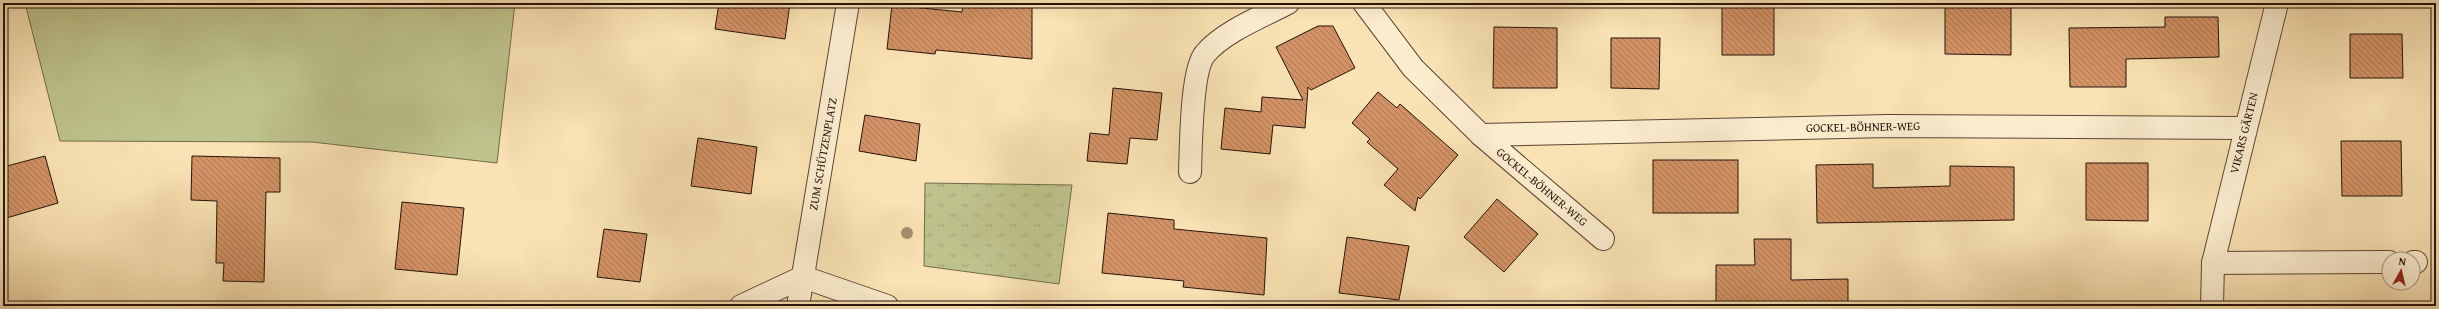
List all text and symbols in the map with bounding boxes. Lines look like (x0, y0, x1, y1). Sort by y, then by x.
street label: VIKARS GÄRTEN (2225, 90, 2262, 175)
street label: ZUM SCHÜTZENPLATZ (804, 96, 841, 212)
street label: GOCKEL-BÖHNER-WEG (1806, 117, 1920, 136)
street label: GOCKEL-BÖHNER-WEG (1493, 143, 1592, 230)
north arrow (2381, 251, 2421, 291)
text: N (2398, 253, 2408, 270)

